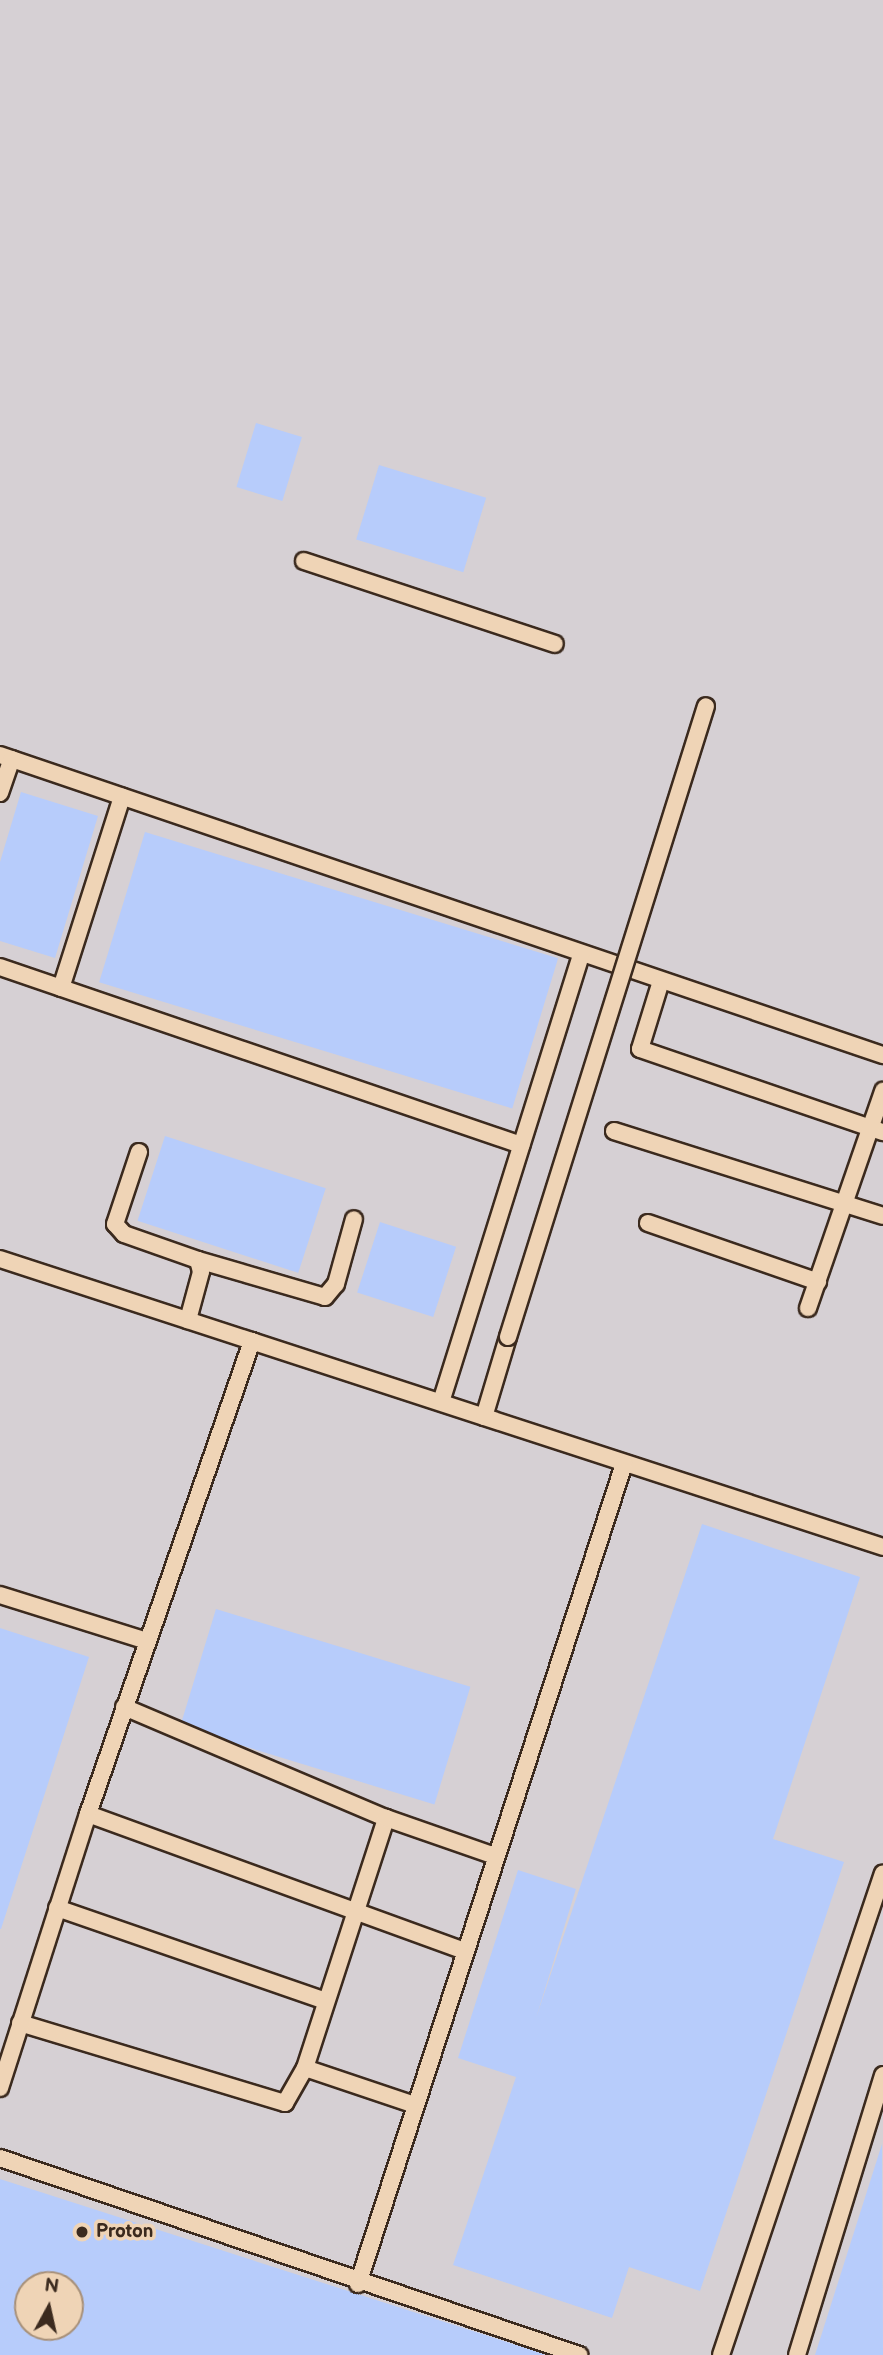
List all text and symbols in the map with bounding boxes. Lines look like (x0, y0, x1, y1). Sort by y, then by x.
place label: Proton (96, 2221, 153, 2243)
marker: Proton (74, 2224, 90, 2240)
north arrow (14, 2271, 84, 2341)
text: N (43, 2274, 60, 2299)

